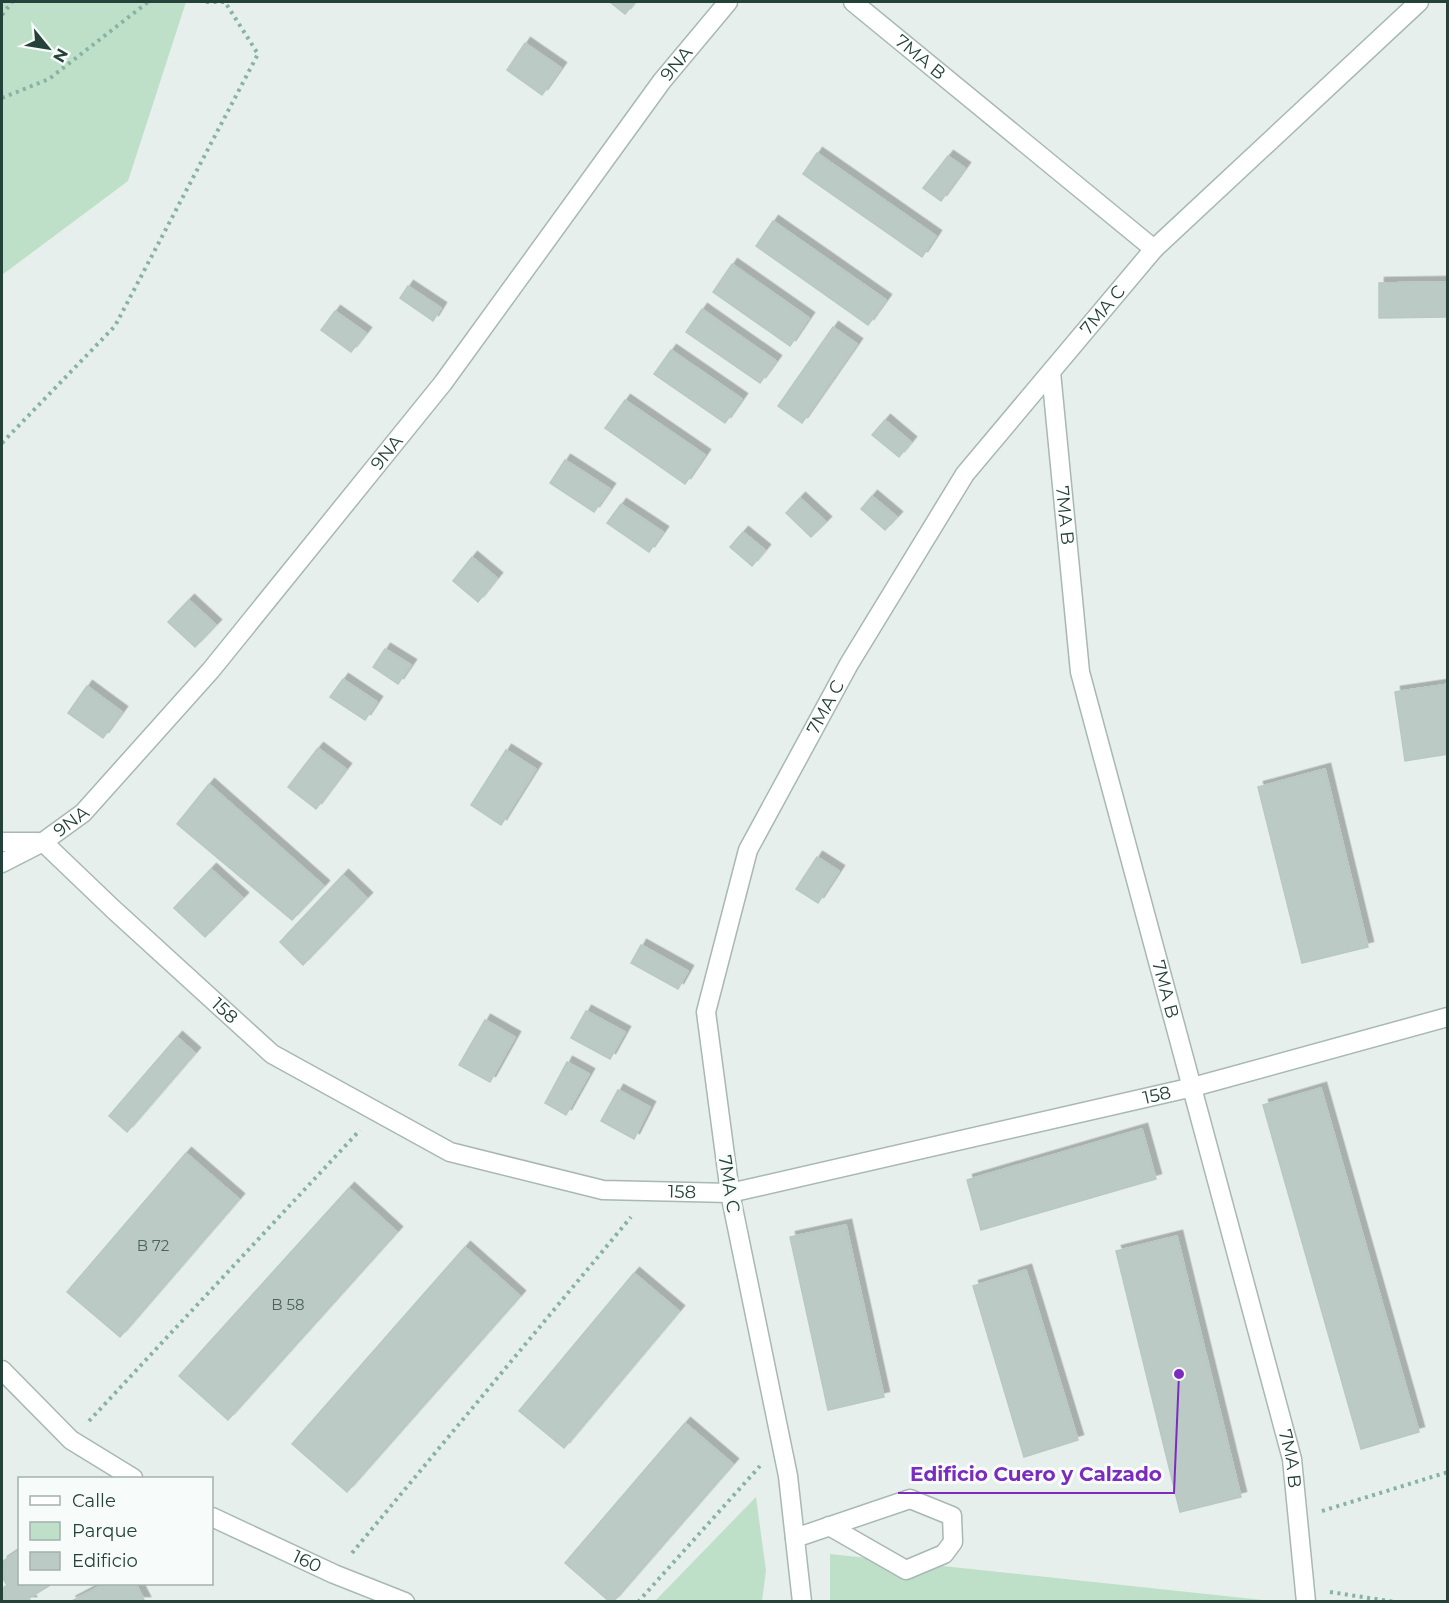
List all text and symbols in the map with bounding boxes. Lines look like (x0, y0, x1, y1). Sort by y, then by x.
north arrow (18, 18, 78, 78)
street label: 7MA B (890, 30, 950, 84)
street label: 9NA (656, 42, 697, 86)
text: N (49, 45, 72, 66)
street label: 7MA C (1076, 280, 1130, 339)
street label: 9NA (366, 431, 407, 474)
street label: 7MA B (1051, 485, 1079, 546)
street label: 7MA C (802, 676, 849, 738)
street label: 9NA (49, 801, 93, 842)
street label: 7MA B (1147, 958, 1184, 1021)
street label: 158 (207, 993, 242, 1028)
street label: 158 (1141, 1081, 1173, 1109)
street label: 7MA C (714, 1154, 744, 1215)
street label: 158 (668, 1181, 696, 1203)
house number: B 72 (137, 1236, 169, 1255)
house number: B 58 (271, 1295, 305, 1314)
street label: 7MA B (1274, 1427, 1306, 1489)
callout: Edificio Cuero y Calzado (898, 1455, 1174, 1493)
text: Edificio Cuero y Calzado (910, 1462, 1162, 1486)
legend (18, 1477, 213, 1585)
text: Calle (72, 1490, 116, 1512)
text: Parque (72, 1520, 138, 1542)
street label: 160 (289, 1545, 325, 1578)
text: Edificio (72, 1550, 138, 1572)

